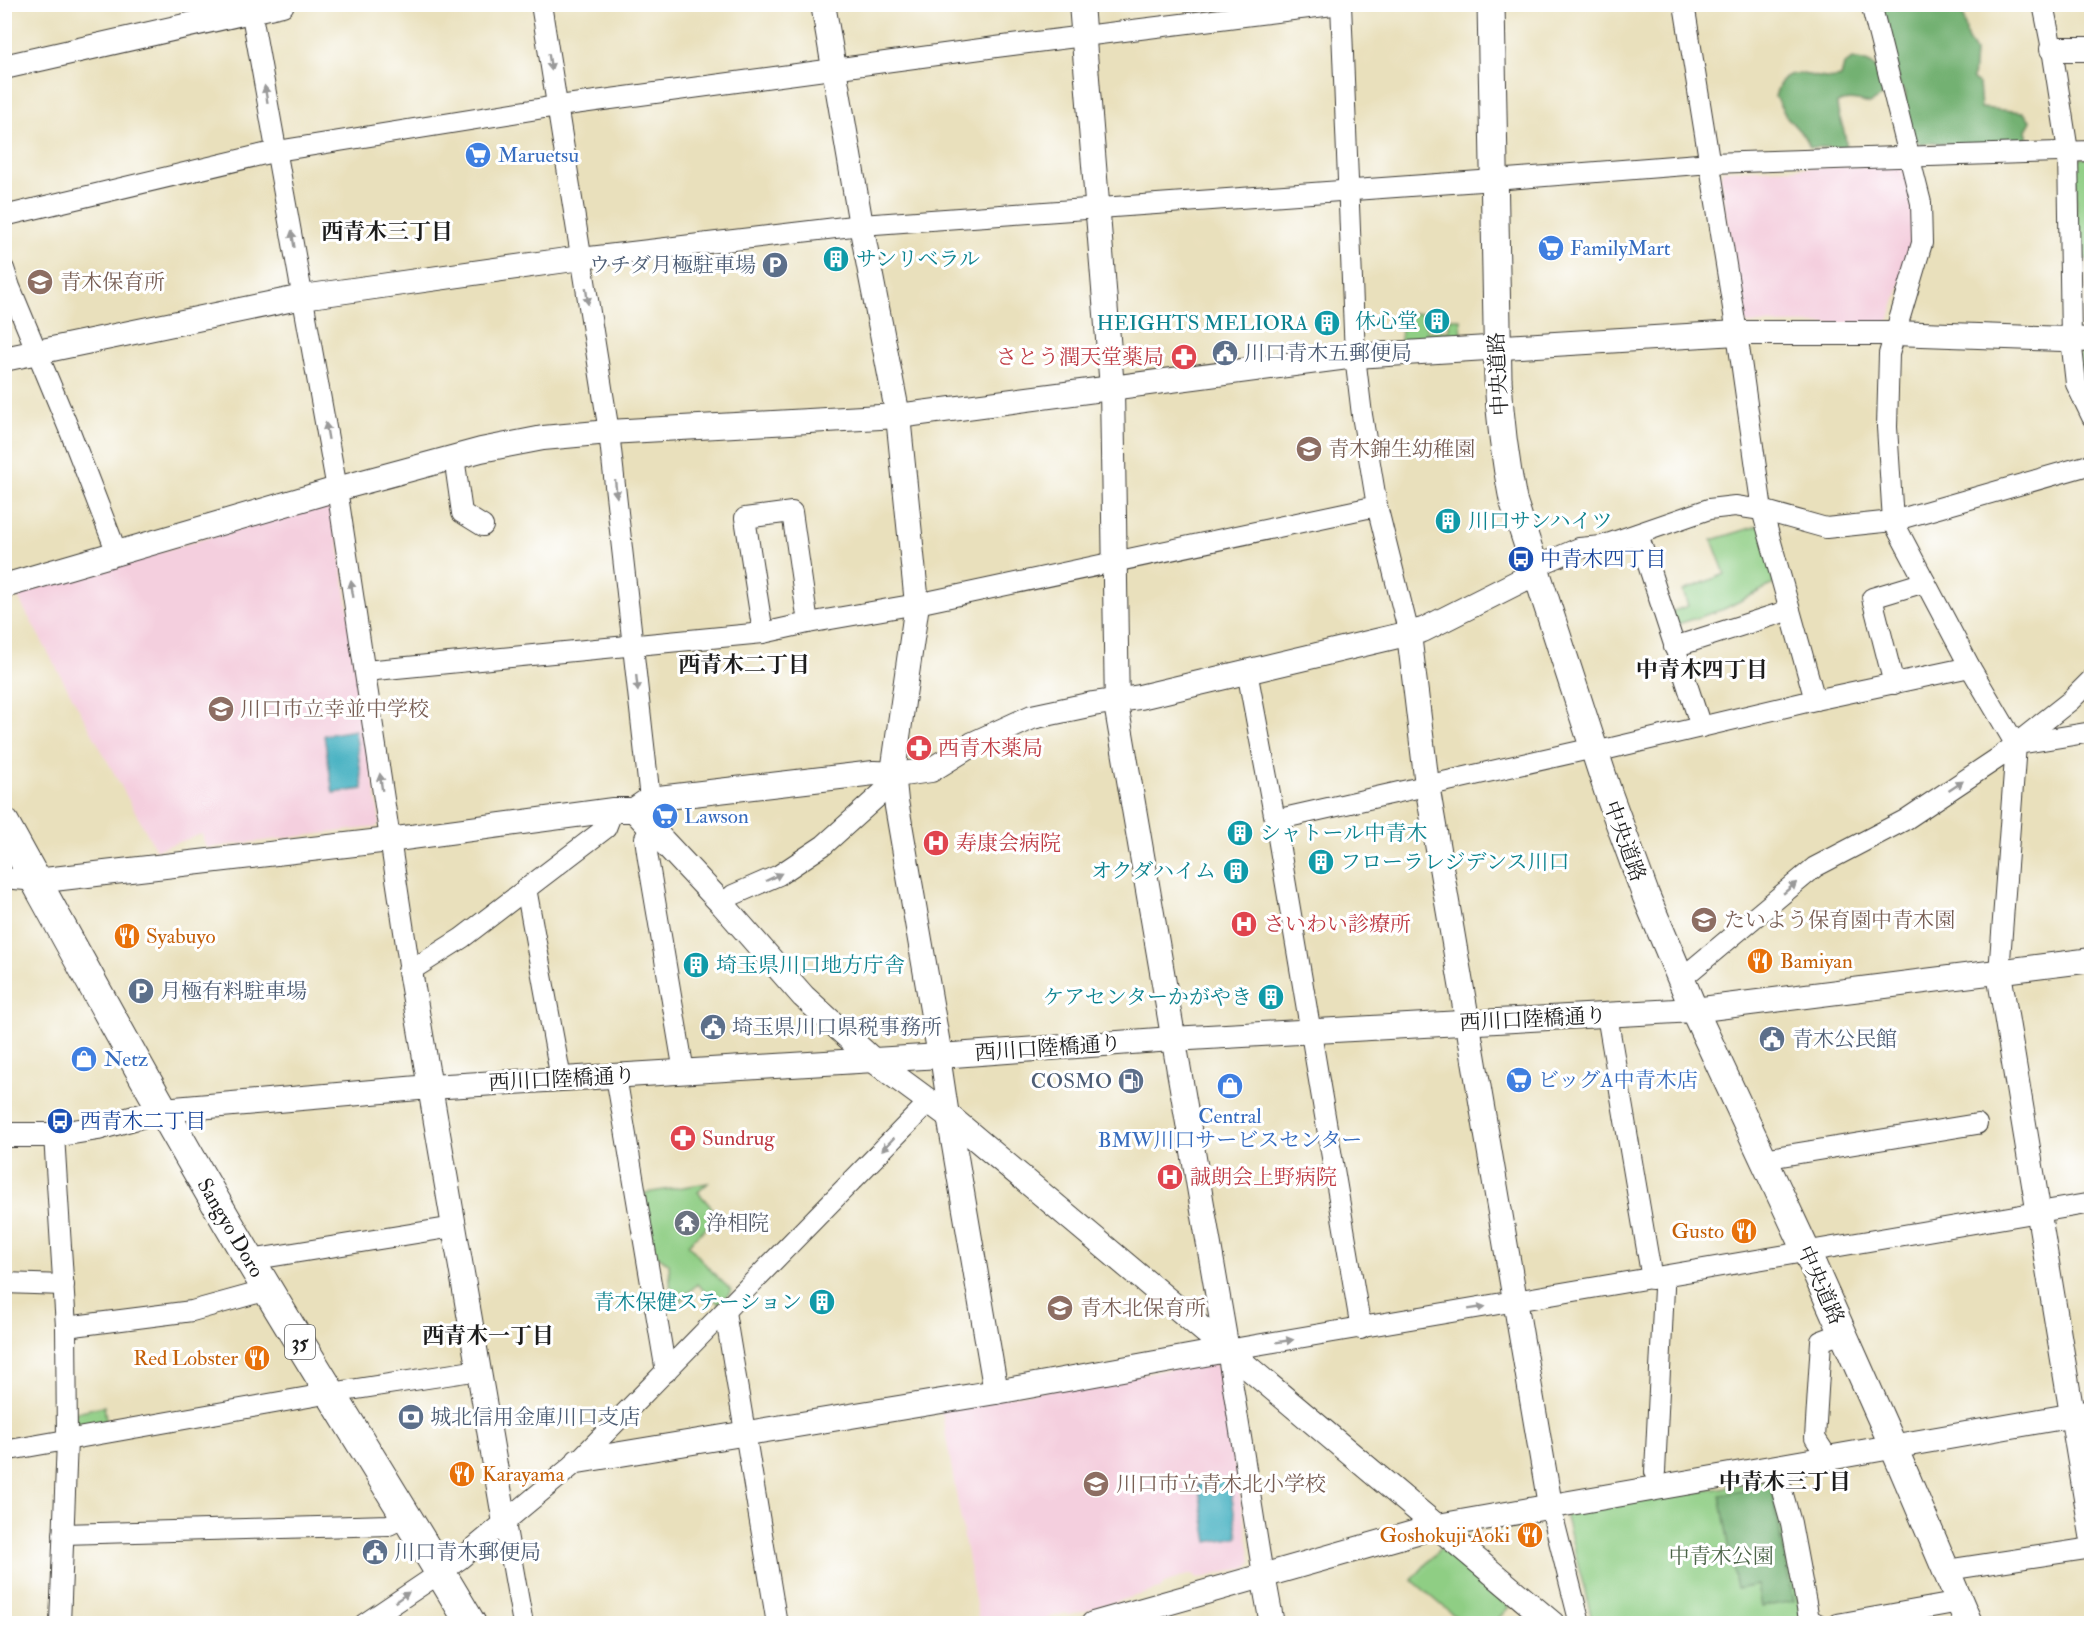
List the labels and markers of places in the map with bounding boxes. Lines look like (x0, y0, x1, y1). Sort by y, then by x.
supermarket icon: Maruetsu (463, 140, 493, 170)
place label: Maruetsu (498, 142, 579, 169)
supermarket icon: FamilyMart (1536, 233, 1566, 263)
place label: FamilyMart (1570, 235, 1671, 262)
building icon: サンリベラル (821, 244, 851, 274)
place label: サンリベラル (856, 246, 980, 273)
parking icon: ウチダ月極駐車場 (760, 250, 790, 280)
place label: ウチダ月極駐車場 (589, 252, 756, 279)
school or university icon: 青木保育所 (25, 267, 55, 297)
place label: 青木保育所 (60, 269, 165, 296)
building icon: 休心堂 (1422, 306, 1452, 336)
building icon: HEIGHTS MELIORA (1312, 308, 1342, 338)
place label: 休心堂 (1355, 308, 1418, 335)
place label: HEIGHTS MELIORA (1097, 310, 1308, 337)
public building icon: 川口青木五郵便局 (1210, 338, 1240, 368)
place label: 川口青木五郵便局 (1244, 340, 1412, 367)
pharmacy icon: さとう潤天堂薬局 (1169, 342, 1199, 372)
place label: さとう潤天堂薬局 (996, 344, 1164, 371)
school or university icon: 青木錦生幼稚園 (1294, 434, 1324, 464)
place label: 青木錦生幼稚園 (1328, 436, 1475, 463)
building icon: 川口サンハイツ (1433, 506, 1463, 536)
place label: 川口サンハイツ (1468, 508, 1612, 535)
bus stop icon: 中青木四丁目 (1506, 544, 1536, 574)
place label: 中青木四丁目 (1540, 546, 1666, 573)
school or university icon: 川口市立幸並中学校 (206, 694, 236, 724)
place label: 川口市立幸並中学校 (240, 696, 429, 723)
pharmacy icon: 西青木薬局 (904, 733, 934, 763)
place label: 西青木薬局 (938, 735, 1043, 762)
supermarket icon: Lawson (650, 801, 680, 831)
place label: Lawson (684, 803, 749, 830)
building icon: シャトール中青木 (1225, 818, 1255, 848)
place label: シャトール中青木 (1260, 820, 1427, 847)
hospital icon: 寿康会病院 (921, 828, 951, 858)
place label: 寿康会病院 (956, 830, 1061, 857)
building icon: フローラレジデンス川口 (1306, 847, 1336, 877)
place label: フローラレジデンス川口 (1340, 849, 1569, 876)
building icon: オクダハイム (1221, 856, 1251, 886)
place label: オクダハイム (1091, 858, 1216, 885)
school or university icon: たいよう保育園中青木園 (1689, 905, 1719, 935)
place label: たいよう保育園中青木園 (1724, 907, 1955, 934)
hospital icon: さいわい診療所 (1229, 909, 1259, 939)
place label: さいわい診療所 (1264, 911, 1411, 938)
restaurant icon: Syabuyo (112, 921, 142, 951)
place label: Syabuyo (146, 923, 216, 950)
restaurant icon: Bamiyan (1745, 946, 1775, 976)
place label: Bamiyan (1780, 948, 1853, 975)
building icon: 埼玉県川口地方庁舎 (681, 950, 711, 980)
place label: 埼玉県川口地方庁舎 (716, 952, 905, 979)
parking icon: 月極有料駐車場 (126, 976, 156, 1006)
place label: 月極有料駐車場 (160, 978, 307, 1005)
building icon: ケアセンターかがやき (1256, 982, 1286, 1012)
place label: ケアセンターかがやき (1043, 984, 1252, 1011)
public building icon: 埼玉県川口県税事務所 (698, 1012, 728, 1042)
place label: 埼玉県川口県税事務所 (732, 1014, 942, 1041)
public building icon: 青木公民館 (1757, 1024, 1787, 1054)
place label: 青木公民館 (1792, 1026, 1897, 1053)
shop icon: Netz (69, 1044, 99, 1074)
place label: Netz (104, 1046, 148, 1073)
supermarket icon: ビッグA中青木店 (1504, 1065, 1534, 1095)
fuel station icon: COSMO (1116, 1066, 1146, 1096)
place label: ビッグA中青木店 (1538, 1067, 1698, 1094)
place label: COSMO (1031, 1068, 1112, 1095)
shop icon: Central BMW川口サービスセンター (1215, 1071, 1245, 1101)
place label: Central BMW川口サービスセンター (1098, 1103, 1362, 1154)
bus stop icon: 西青木二丁目 (45, 1106, 75, 1136)
place label: 西青木二丁目 (80, 1108, 206, 1135)
pharmacy icon: Sundrug (668, 1123, 698, 1153)
place label: Sundrug (702, 1125, 775, 1152)
hospital icon: 誠朗会上野病院 (1155, 1162, 1185, 1192)
place label: 誠朗会上野病院 (1190, 1164, 1337, 1191)
temple icon: 浄相院 (672, 1208, 702, 1238)
place label: 浄相院 (706, 1210, 769, 1237)
restaurant icon: Gusto (1729, 1216, 1759, 1246)
place label: Gusto (1671, 1218, 1724, 1245)
building icon: 青木保健ステーション (807, 1287, 837, 1317)
place label: 青木保健ステーション (593, 1289, 802, 1316)
school or university icon: 青木北保育所 (1045, 1293, 1075, 1323)
place label: 青木北保育所 (1080, 1295, 1206, 1322)
restaurant icon: Red Lobster (242, 1343, 272, 1373)
place label: Red Lobster (133, 1345, 238, 1372)
bank icon: 城北信用金庫川口支店 (396, 1402, 426, 1432)
place label: 城北信用金庫川口支店 (430, 1404, 640, 1431)
restaurant icon: Karayama (447, 1459, 477, 1489)
place label: Karayama (482, 1461, 565, 1488)
school or university icon: 川口市立青木北小学校 (1081, 1469, 1111, 1499)
place label: 川口市立青木北小学校 (1116, 1471, 1326, 1498)
restaurant icon: Goshokuji Aoki (1515, 1520, 1545, 1550)
place label: Goshokuji Aoki (1379, 1522, 1510, 1549)
public building icon: 川口青木郵便局 (360, 1537, 390, 1567)
place label: 川口青木郵便局 (394, 1539, 541, 1566)

